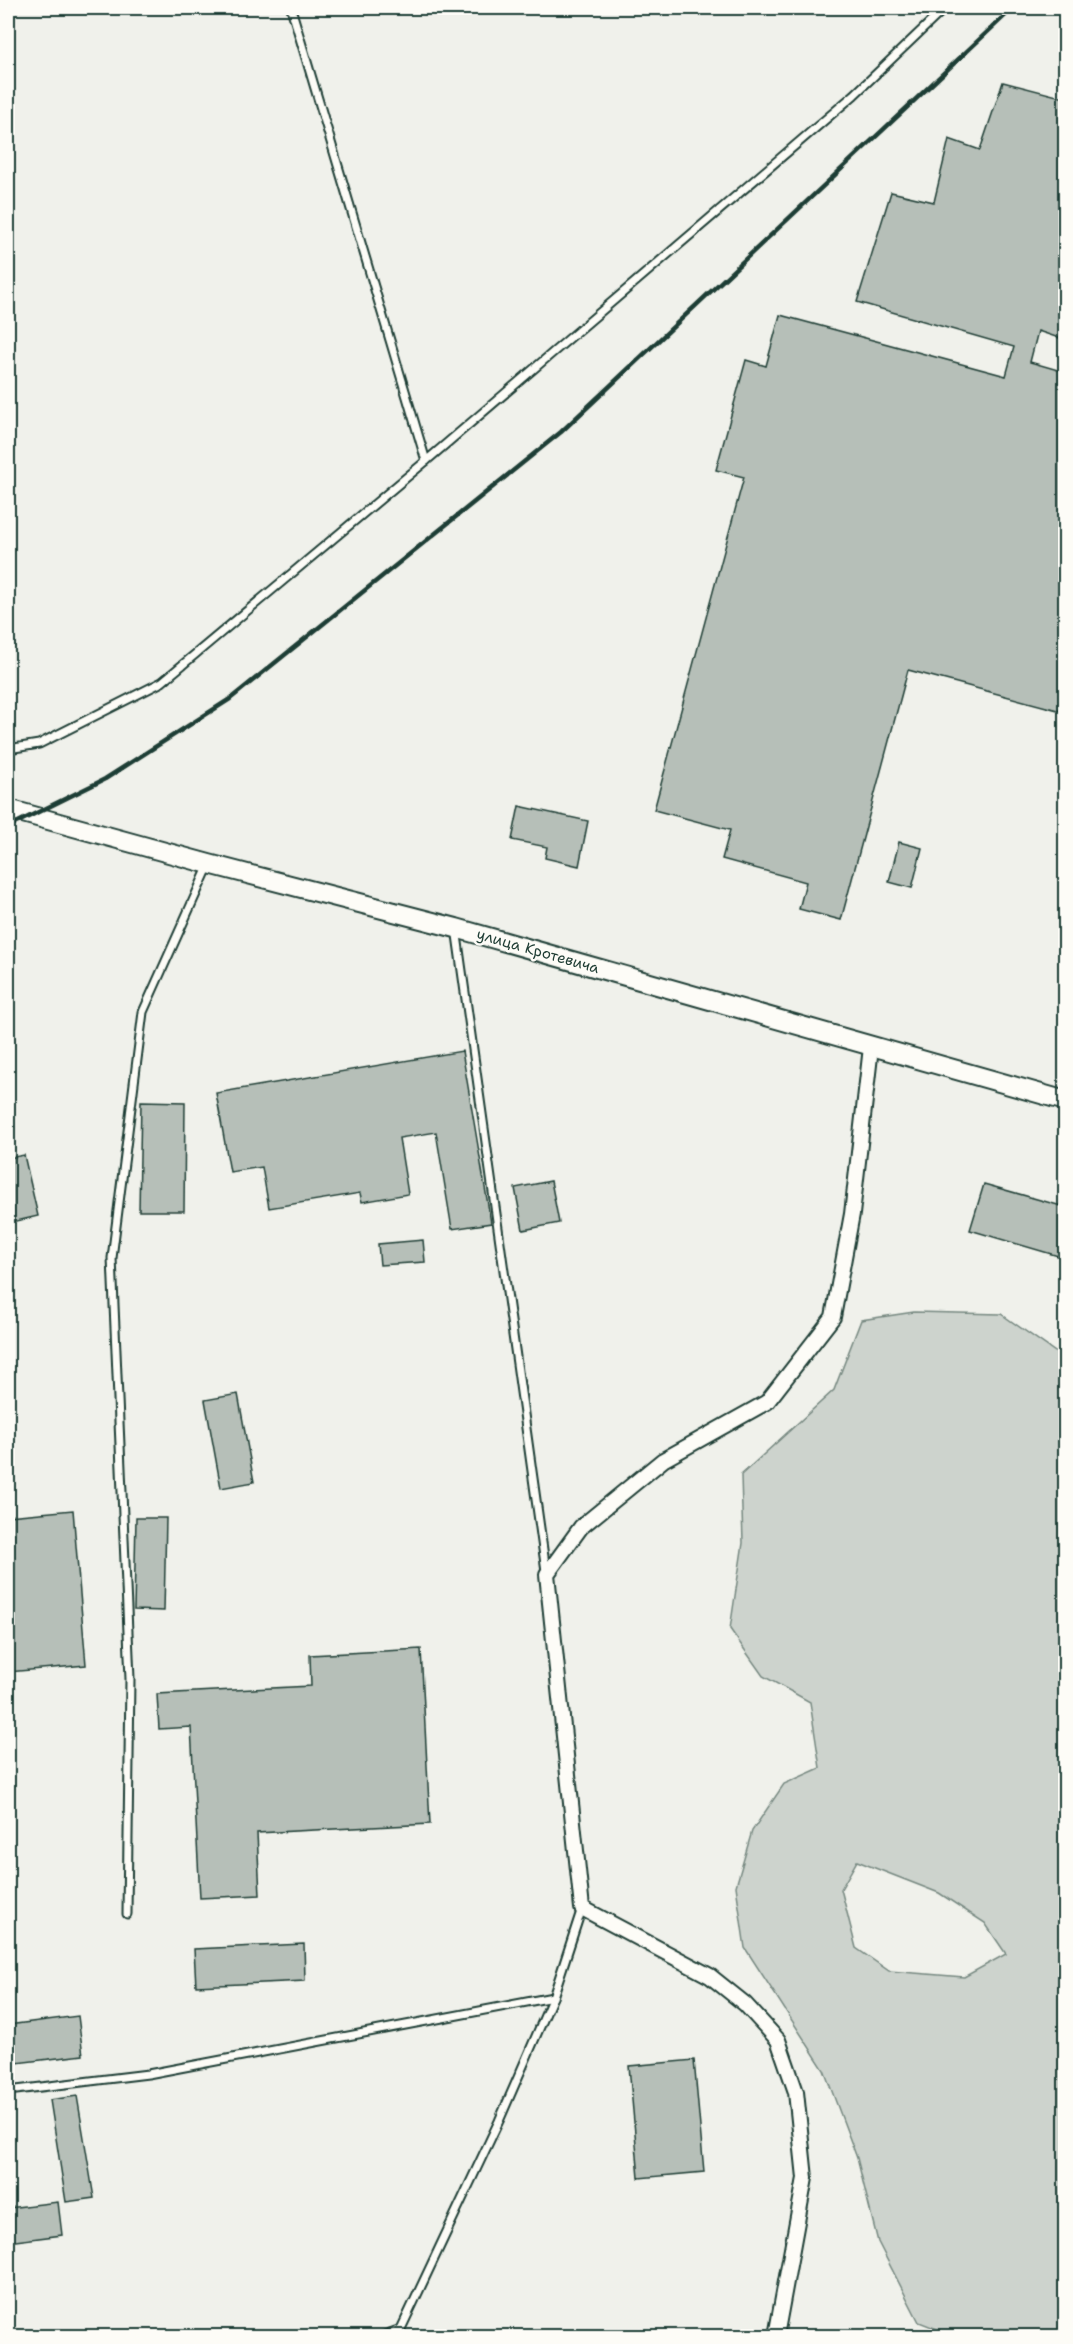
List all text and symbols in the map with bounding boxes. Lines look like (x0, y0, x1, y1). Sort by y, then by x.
street label: улица Кротевича (474, 924, 602, 978)

